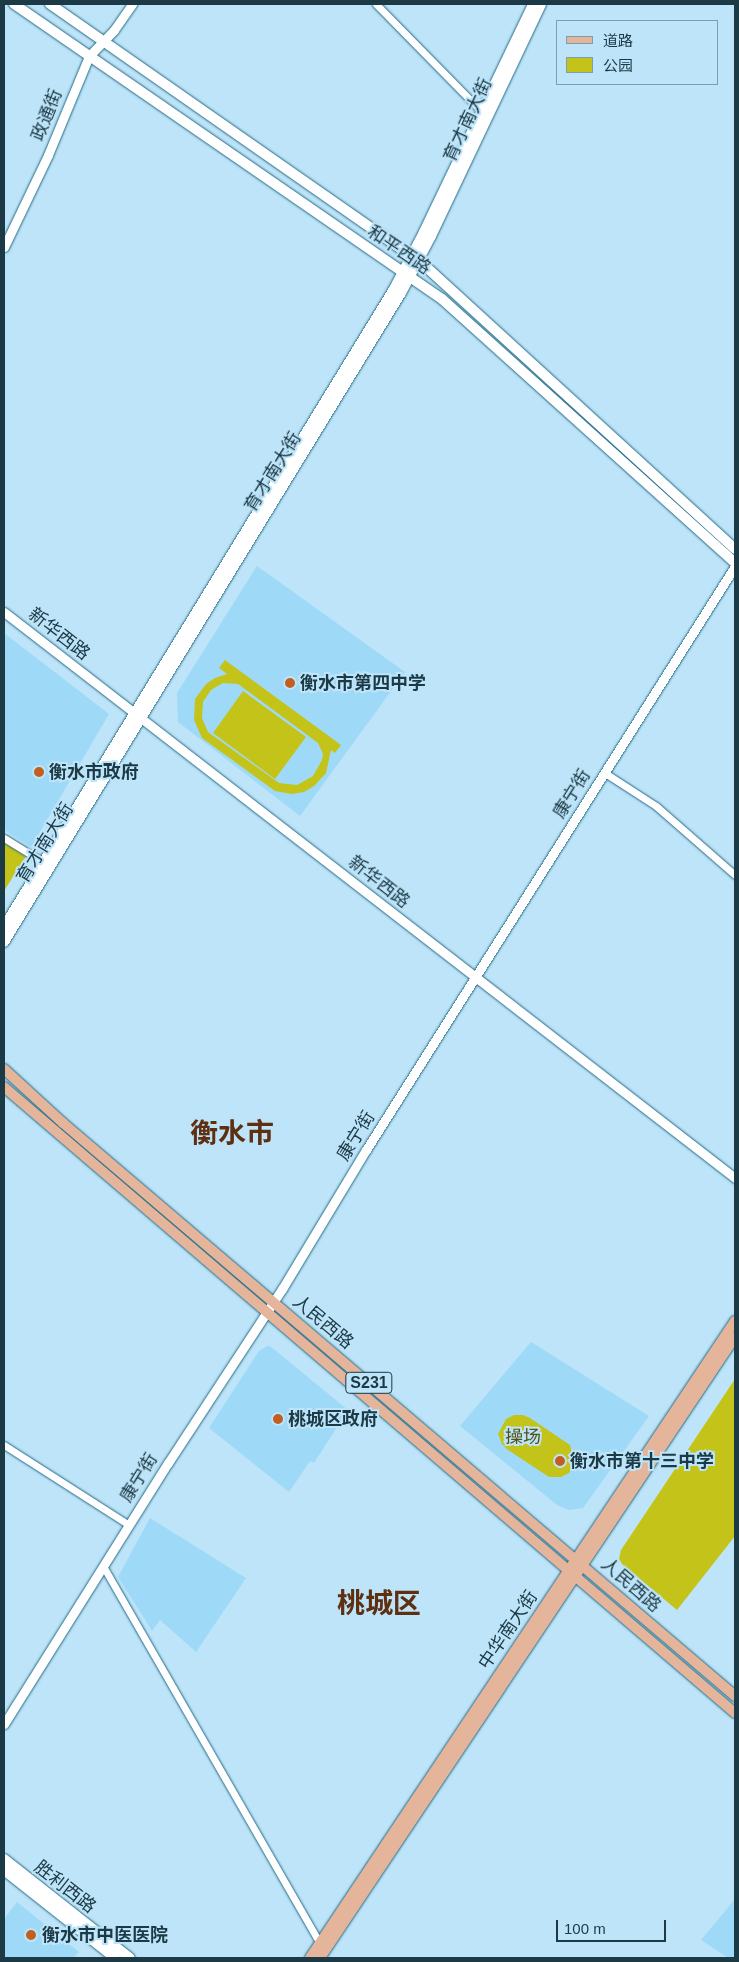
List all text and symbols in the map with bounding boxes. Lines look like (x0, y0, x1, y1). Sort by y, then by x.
legend (556, 20, 719, 85)
text: 道路 (603, 32, 633, 49)
text: 公园 (603, 57, 633, 74)
street label: 育才南大街 (439, 75, 497, 165)
street label: 政通街 (27, 86, 67, 144)
street label: 和平西路 (363, 221, 435, 279)
street label: 育才南大街 (240, 428, 306, 516)
street label: 新华西路 (24, 603, 94, 665)
place label: 衡水市第四中学 (300, 672, 426, 694)
marker: 衡水市第四中学 (284, 677, 296, 689)
place label: 衡水市政府 (49, 761, 139, 783)
street label: 康宁街 (549, 765, 595, 823)
marker: 衡水市政府 (33, 766, 45, 778)
street label: 育才南大街 (12, 799, 78, 887)
street label: 新华西路 (344, 851, 414, 913)
street label: 康宁街 (333, 1107, 379, 1165)
district label: 衡水市 (190, 1117, 274, 1151)
street label: 人民西路 (288, 1291, 358, 1353)
road number: S231 (345, 1370, 393, 1396)
place label: 桃城区政府 (288, 1408, 378, 1430)
marker: 桃城区政府 (272, 1413, 284, 1425)
park label: 操场 (505, 1426, 541, 1448)
street label: 康宁街 (116, 1449, 162, 1507)
place label: 衡水市第十三中学 (570, 1450, 714, 1472)
marker: 衡水市第十三中学 (554, 1455, 566, 1467)
street label: 人民西路 (597, 1553, 665, 1617)
district label: 桃城区 (337, 1587, 421, 1621)
street label: 中华南大街 (474, 1587, 542, 1673)
street label: 胜利西路 (30, 1856, 100, 1918)
scale bar (559, 1910, 669, 1942)
text: 100 m (564, 1920, 606, 1937)
place label: 衡水市中医医院 (42, 1924, 168, 1946)
marker: 衡水市中医医院 (24, 1928, 38, 1942)

